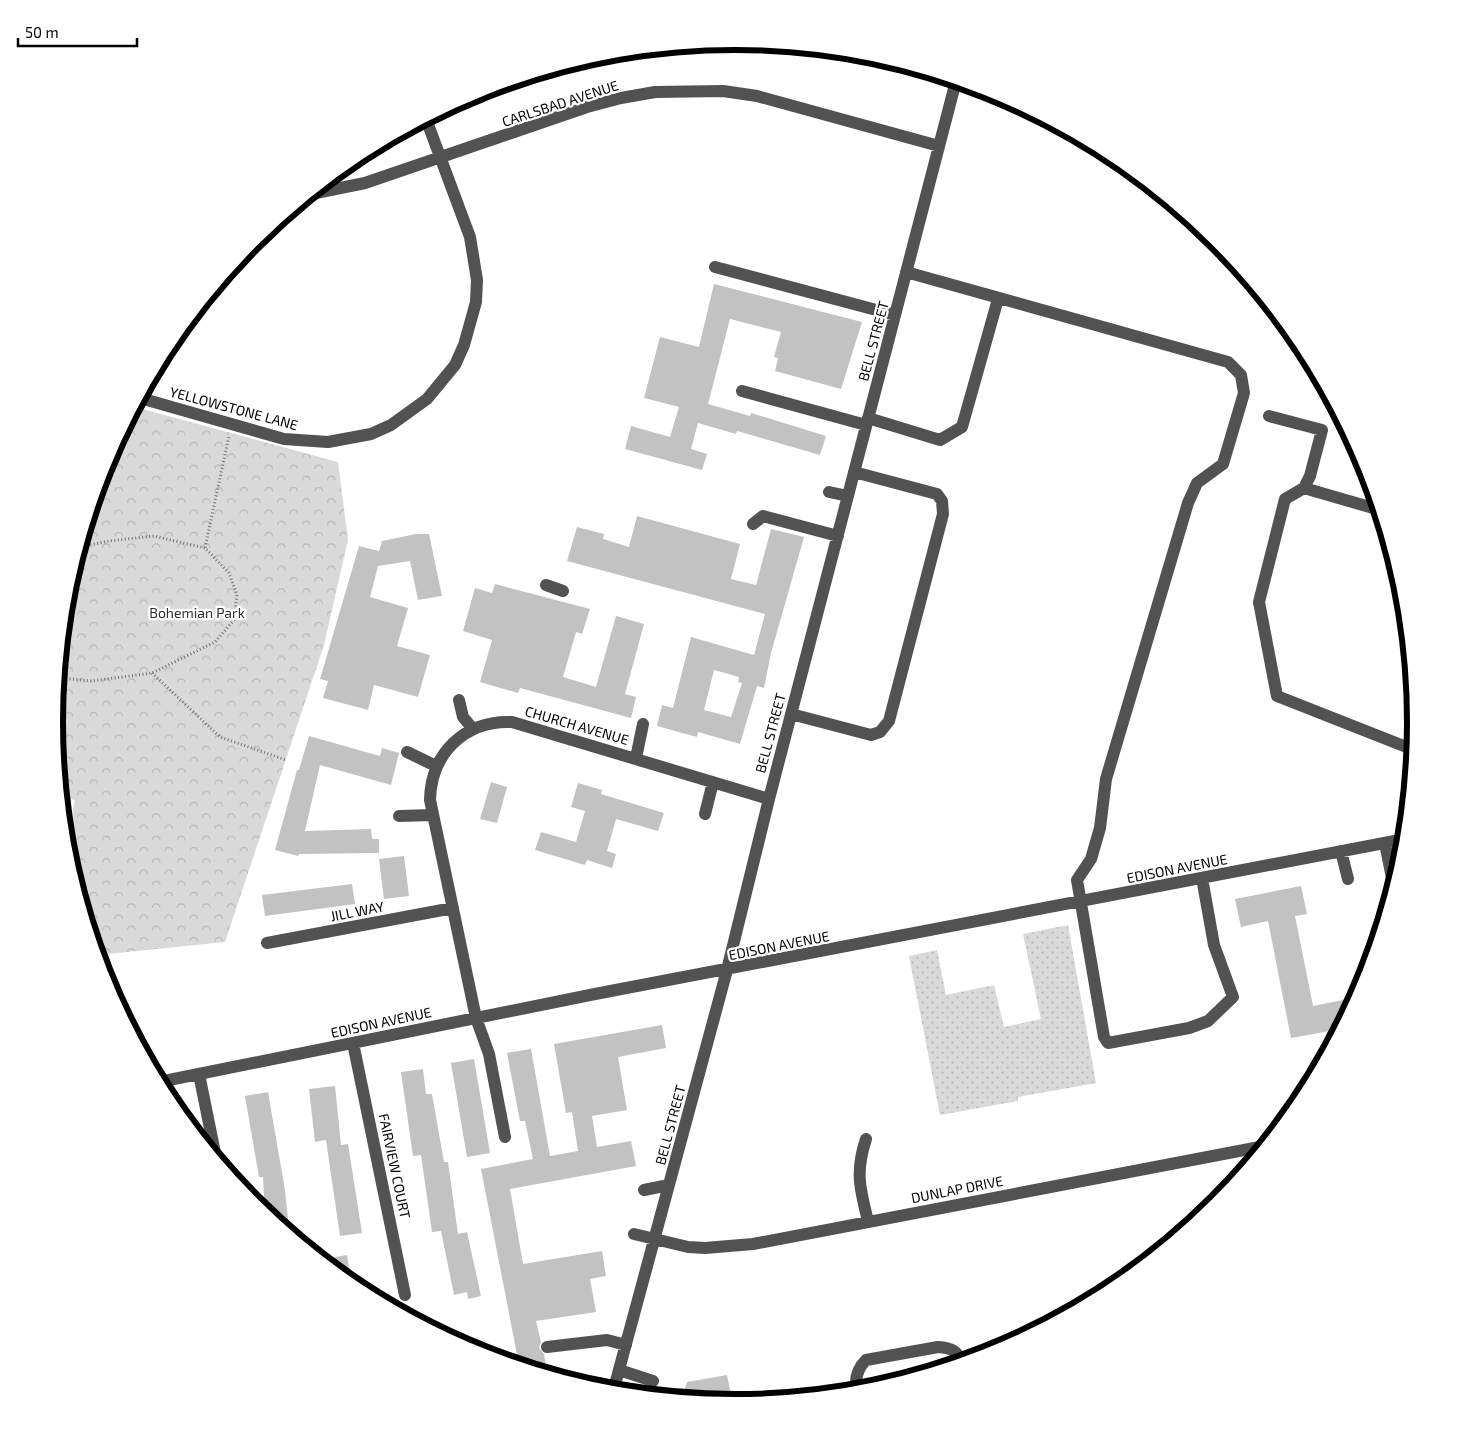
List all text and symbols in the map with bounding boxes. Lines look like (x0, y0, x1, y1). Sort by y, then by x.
scale bar (18, 15, 136, 47)
text: 50 m (25, 23, 59, 41)
street label: CARLSBAD AVENUE (500, 76, 621, 130)
street label: BELL STREET (854, 299, 892, 383)
street label: YELLOWSTONE LANE (168, 383, 300, 433)
park label: Bohemian Park (149, 604, 245, 621)
street label: BELL STREET (751, 691, 789, 775)
street label: CHURCH AVENUE (523, 702, 631, 748)
street label: EDISON AVENUE (1125, 850, 1229, 886)
street label: JILL WAY (329, 897, 385, 925)
street label: EDISON AVENUE (727, 927, 831, 963)
street label: EDISON AVENUE (329, 1003, 433, 1041)
street label: BELL STREET (651, 1083, 689, 1167)
street label: FAIRVIEW COURT (376, 1112, 414, 1220)
street label: DUNLAP DRIVE (909, 1172, 1005, 1206)

